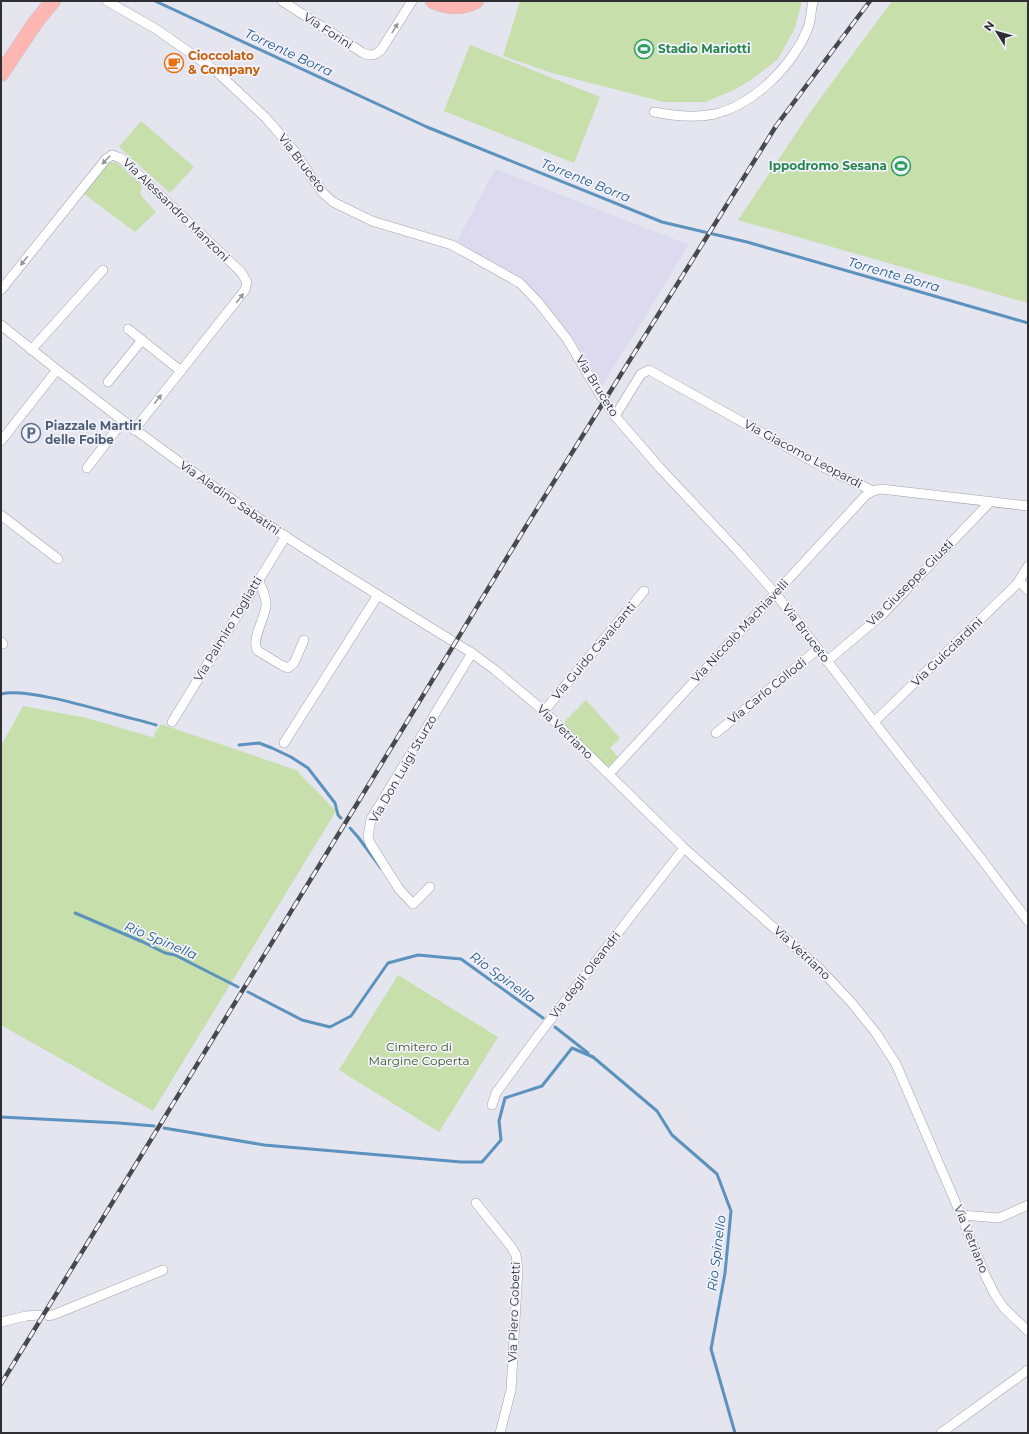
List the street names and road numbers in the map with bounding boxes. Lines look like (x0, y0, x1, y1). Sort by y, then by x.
street label: Via Forini (301, 9, 356, 52)
street label: Via Bruceto (275, 130, 329, 195)
street label: Via Alessandro Manzoni (120, 155, 233, 265)
street label: Via Bruceto (573, 352, 622, 419)
street label: Via Giacomo Leopardi (742, 416, 865, 491)
street label: Via Aladino Sabatini (177, 457, 284, 538)
street label: Via Giuseppe Giusti (863, 536, 956, 629)
street label: Via Palmiro Togliatti (190, 573, 265, 684)
street label: Via Niccolò Machiavelli (688, 576, 792, 686)
street label: Via Guido Cavalcanti (548, 599, 639, 703)
street label: Via Bruceto (779, 600, 833, 665)
street label: Via Guicciardini (908, 614, 985, 689)
street label: Via Carlo Collodi (724, 654, 809, 727)
street label: Via Vetriano (534, 701, 596, 762)
street label: Via Don Luigi Sturzo (366, 712, 440, 825)
street label: Via Vetriano (771, 923, 834, 983)
street label: Via degli Oleandri (546, 928, 623, 1021)
street label: Via Vetriano (951, 1203, 992, 1275)
street label: Via Piero Gobetti (504, 1261, 523, 1363)

